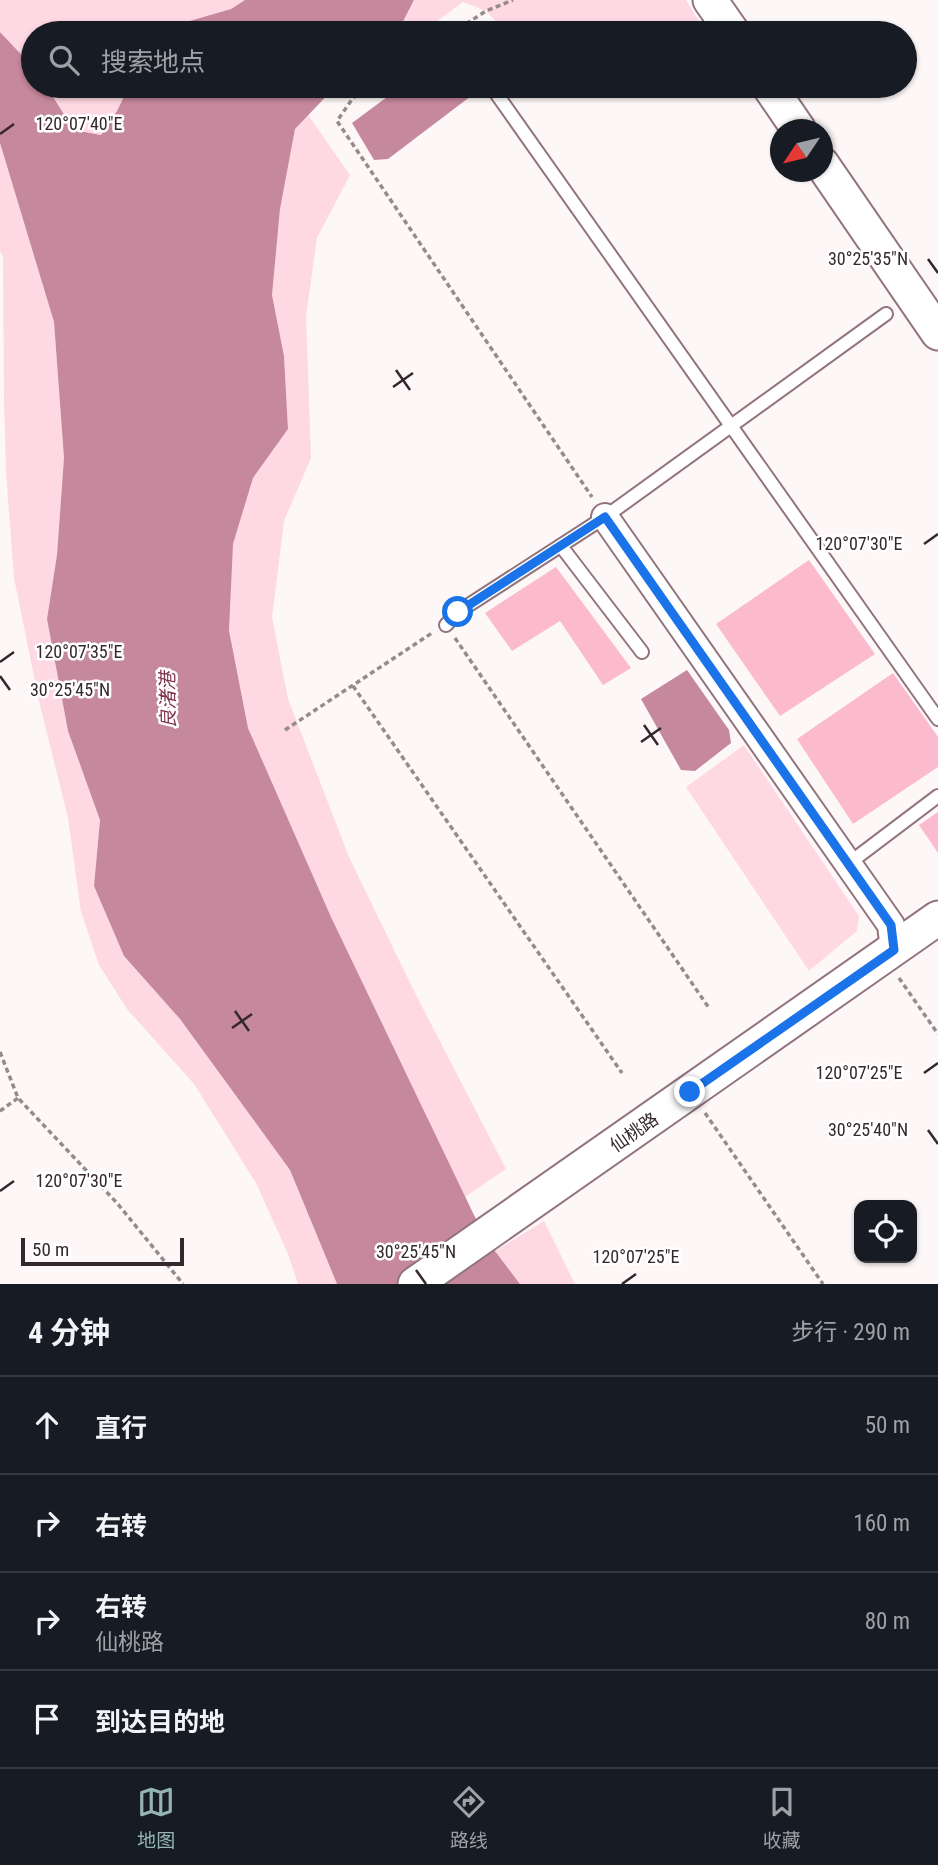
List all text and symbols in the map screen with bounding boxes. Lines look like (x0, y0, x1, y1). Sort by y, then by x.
search box (21, 21, 917, 98)
icon: search (45, 41, 83, 79)
text: 搜索地点 (101, 47, 205, 77)
text: 120°07'40"E (36, 113, 122, 134)
north arrow (770, 119, 833, 182)
text: 30°25'35"N (828, 248, 908, 269)
text: 120°07'30"E (816, 533, 902, 554)
route start (442, 596, 473, 627)
text: 120°07'35"E (36, 641, 122, 662)
water label: 良渚港 (156, 668, 180, 729)
text: 30°25'45"N (30, 679, 110, 700)
text: 120°07'25"E (816, 1062, 902, 1083)
route end (674, 1076, 705, 1107)
street label: 仙桃路 (606, 1108, 662, 1156)
text: 30°25'40"N (828, 1119, 908, 1140)
text: 120°07'30"E (36, 1170, 122, 1191)
map controls (854, 1200, 917, 1263)
button: locate (854, 1200, 917, 1263)
scale bar (21, 1235, 184, 1267)
text: 50 m (32, 1238, 69, 1261)
text: 30°25'45"N (376, 1241, 456, 1262)
text: 120°07'25"E (593, 1246, 679, 1267)
text: 4 分钟 (28, 1315, 110, 1350)
text: 步行 · 290 m (791, 1319, 910, 1346)
icon: ahead (28, 1406, 66, 1444)
text: 50 m (865, 1412, 910, 1439)
text: 直行 (95, 1413, 147, 1443)
icon: right (28, 1504, 66, 1542)
text: 160 m (853, 1510, 910, 1537)
text: 右转 (95, 1511, 147, 1541)
text: 右转 (95, 1592, 147, 1622)
icon: right (28, 1602, 66, 1640)
text: 80 m (865, 1608, 910, 1635)
text: 仙桃路 (95, 1629, 164, 1656)
icon: arrive (28, 1700, 66, 1738)
text: 到达目的地 (95, 1707, 225, 1737)
tab: 地图 (137, 1783, 175, 1852)
tab: 路线 (450, 1783, 488, 1852)
tab: 收藏 (763, 1783, 801, 1852)

